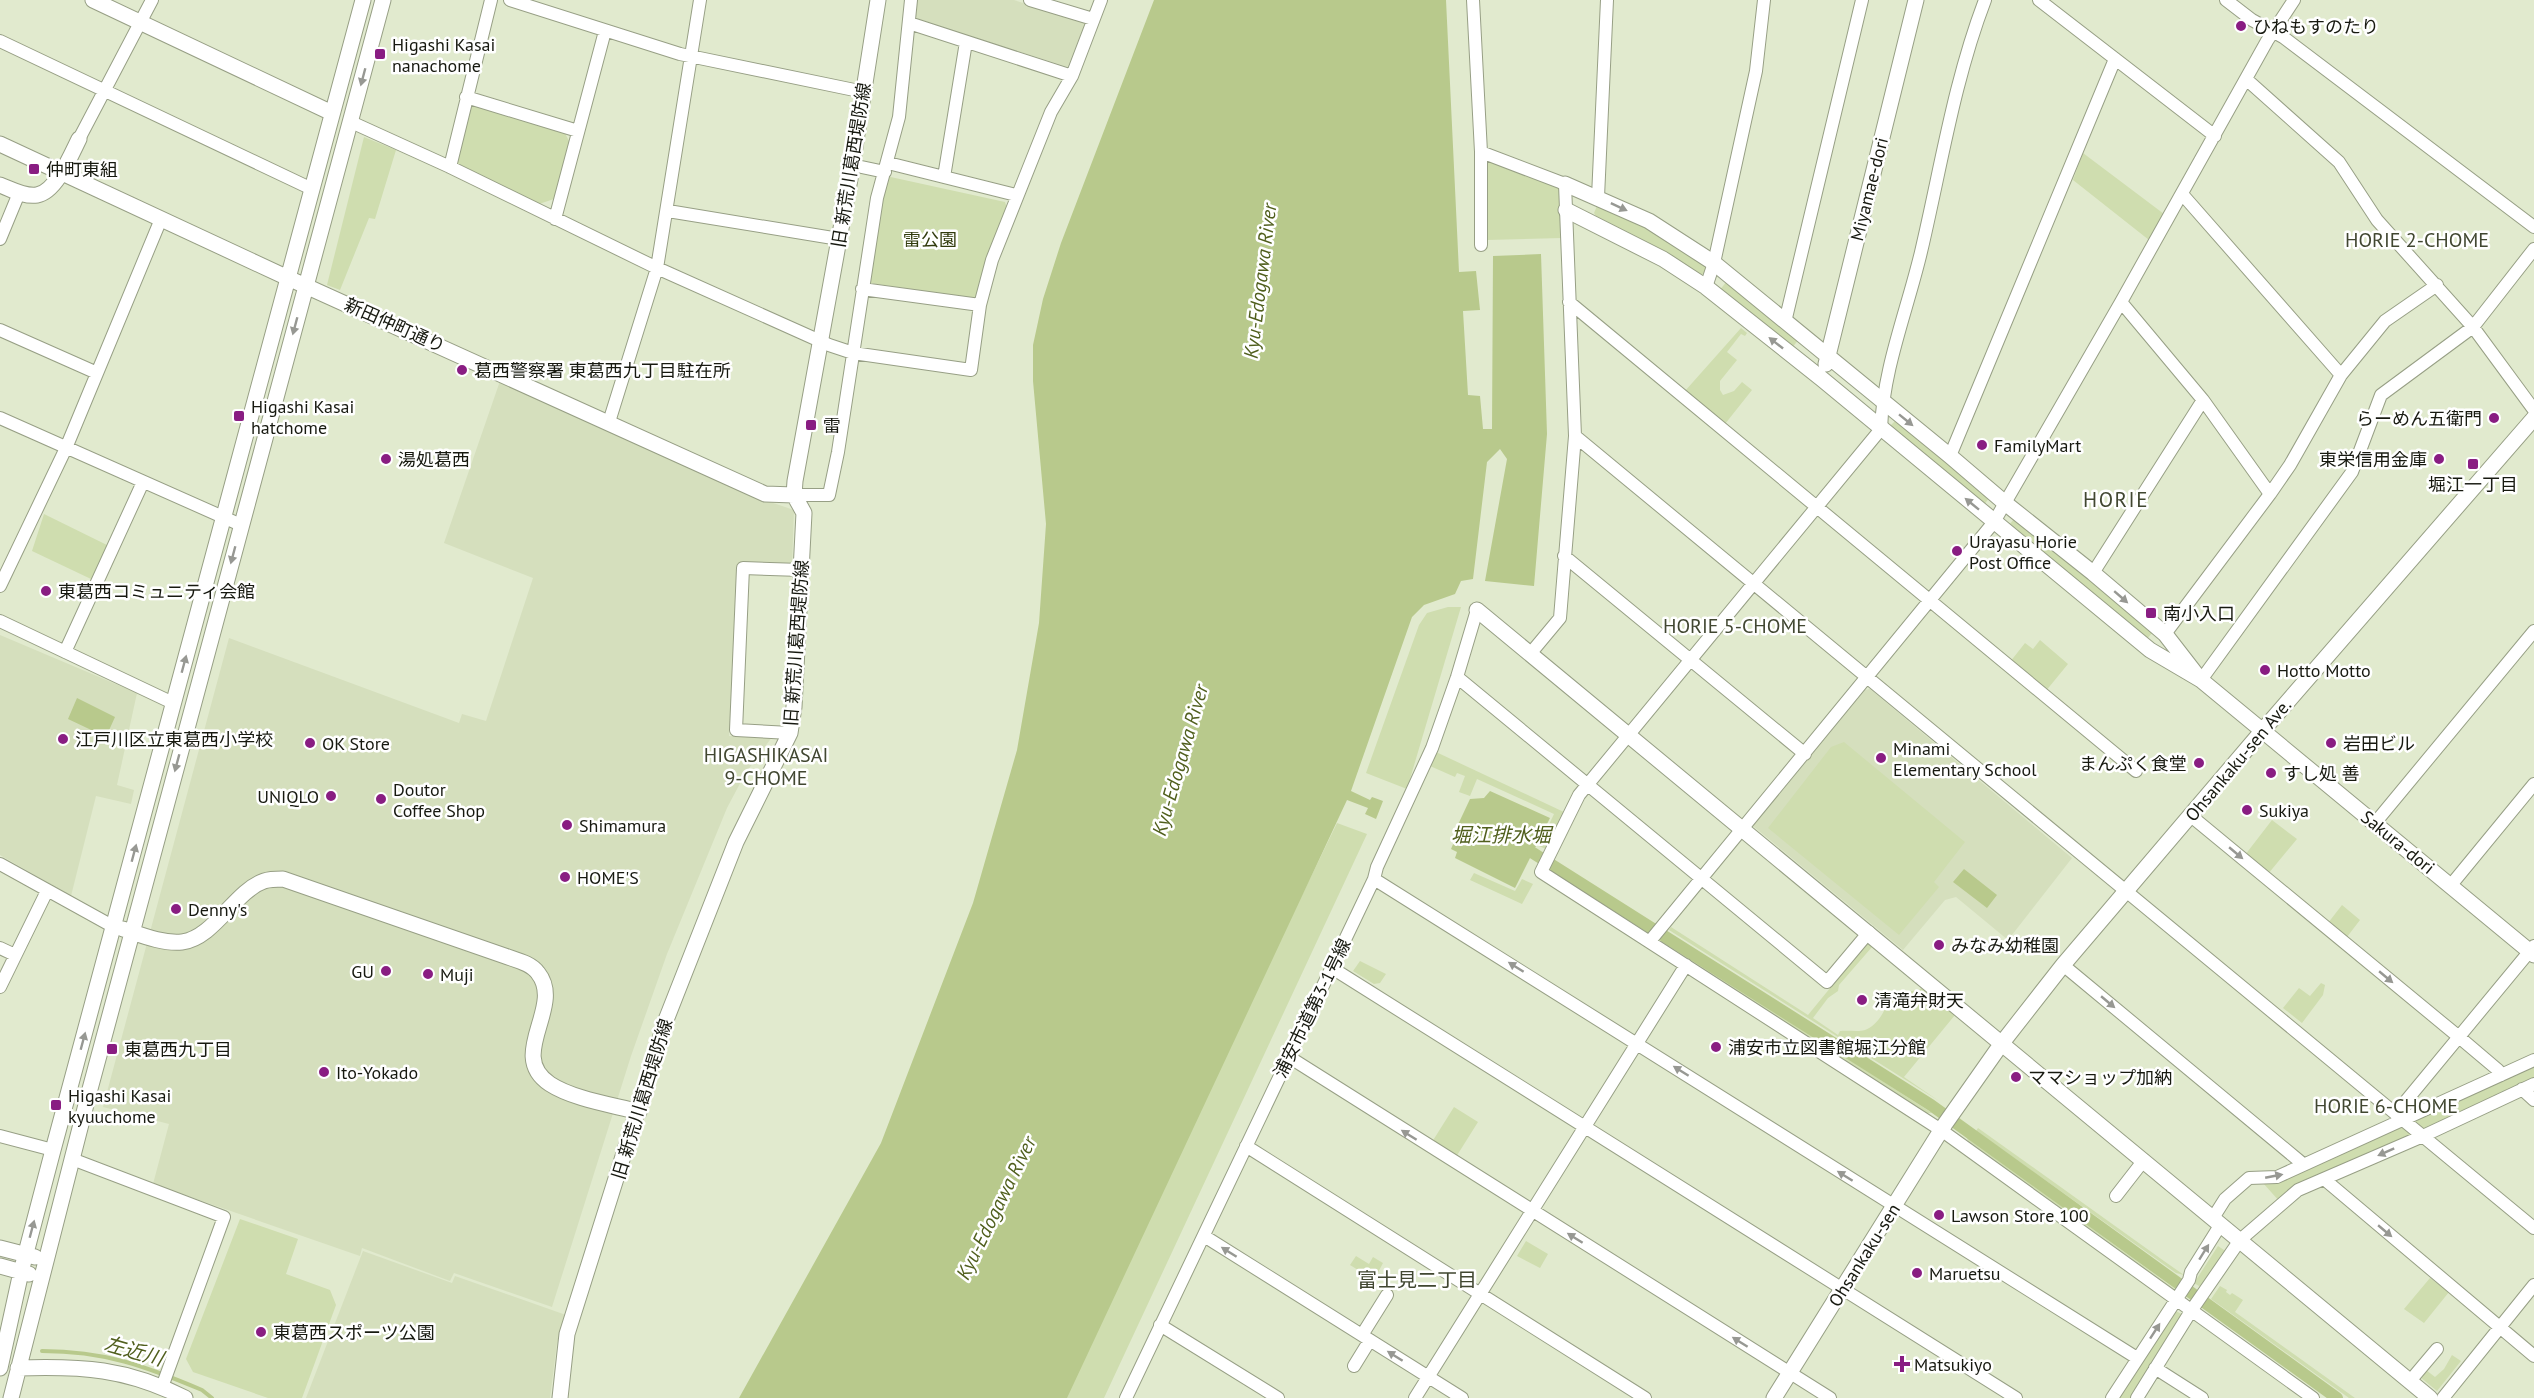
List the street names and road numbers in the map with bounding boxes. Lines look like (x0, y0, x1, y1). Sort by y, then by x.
street label: 旧 新荒川葛西堤防線 (827, 81, 875, 249)
street label: Miyamae-dori (1845, 135, 1893, 243)
street label: 新田仲町通り (341, 293, 449, 357)
street label: 旧 新荒川葛西堤防線 (779, 559, 813, 727)
street label: Ohsankaku-sen Ave. (2180, 694, 2296, 826)
street label: Sakura-dori (2356, 805, 2440, 879)
street label: 浦安市道第3-1号線 (1268, 935, 1356, 1081)
street label: 旧 新荒川葛西堤防線 (607, 1016, 677, 1182)
street label: Ohsankaku-sen (1823, 1199, 1905, 1311)

